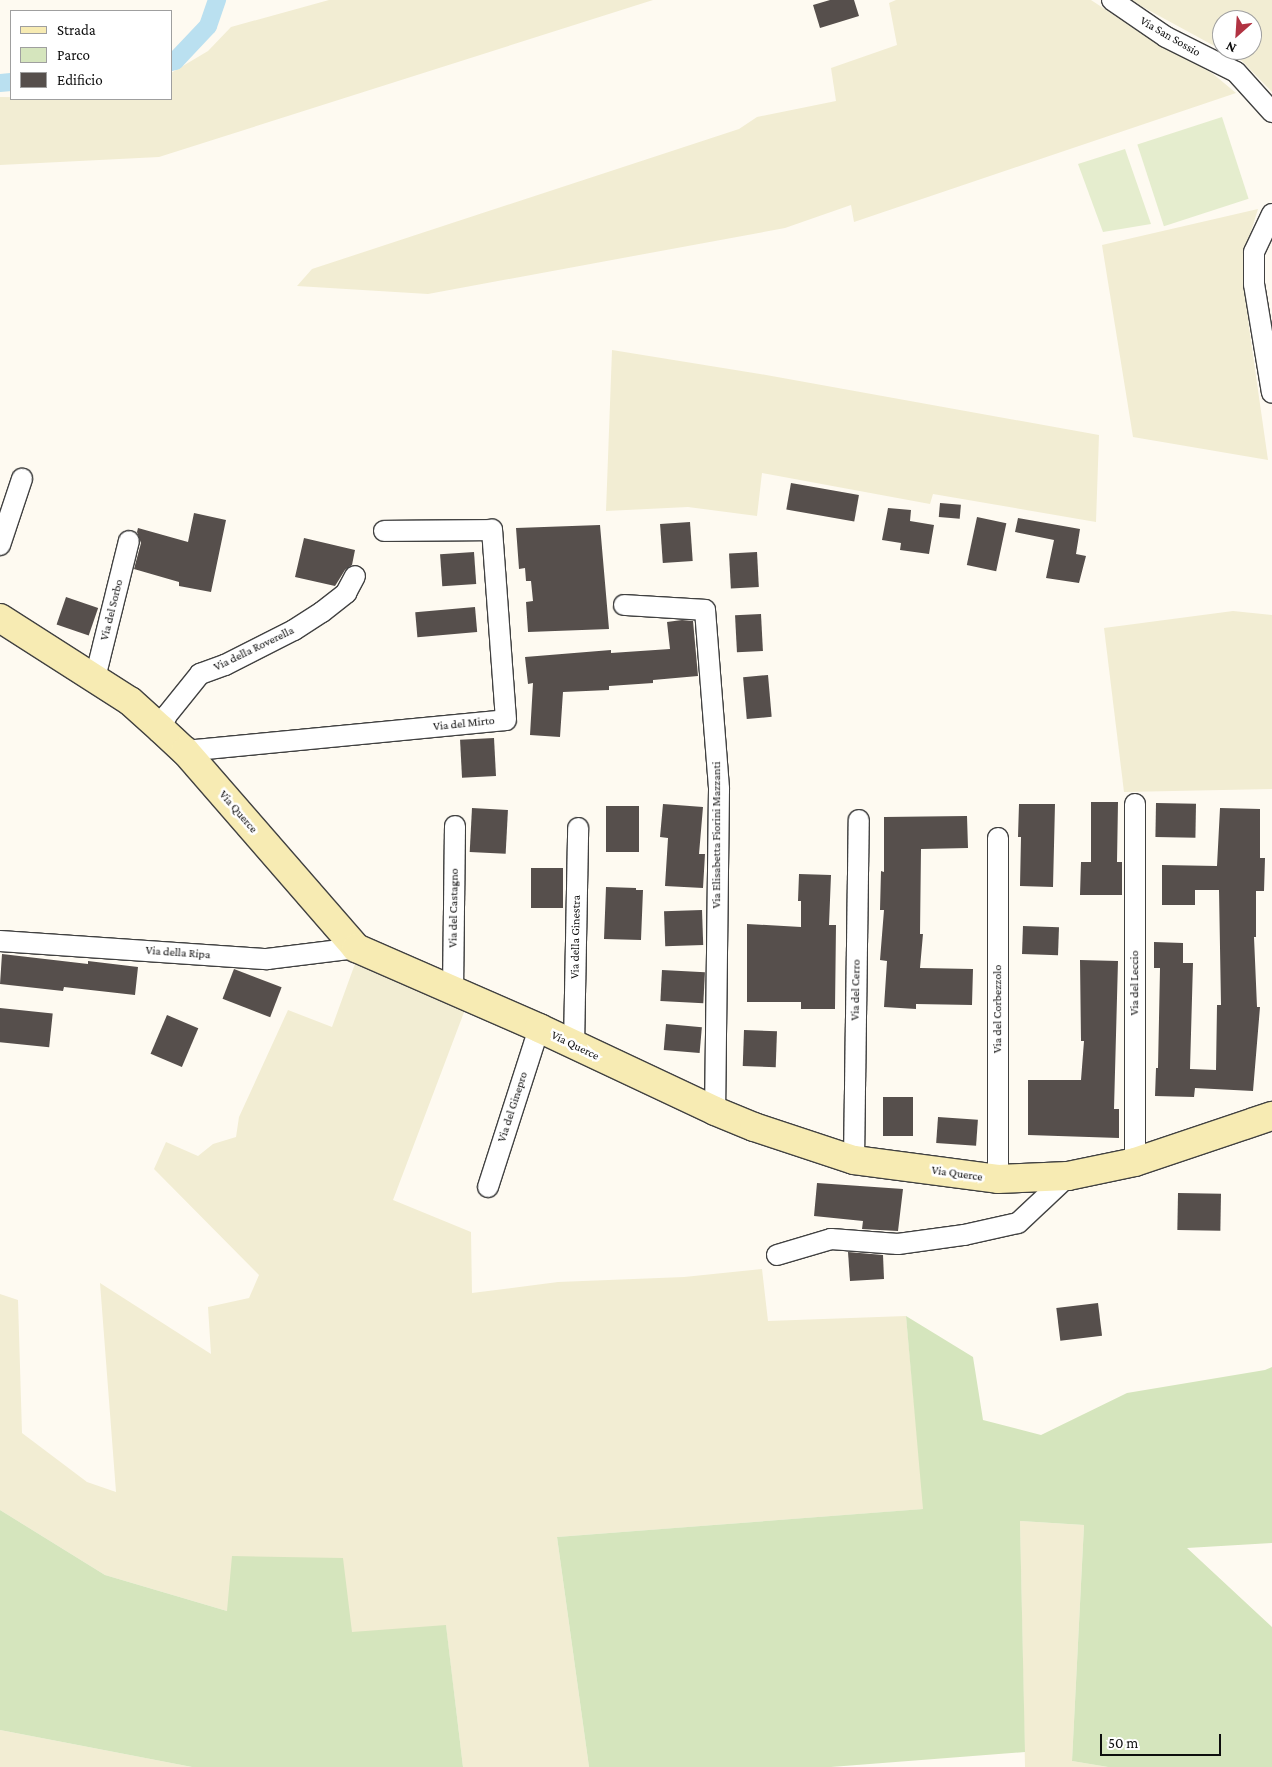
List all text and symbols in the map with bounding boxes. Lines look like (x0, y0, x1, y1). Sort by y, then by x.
legend (10, 10, 172, 100)
north arrow (1212, 10, 1262, 60)
street label: Via San Sossio (1137, 14, 1203, 60)
text: Strada (57, 22, 96, 38)
text: N (1223, 38, 1239, 57)
text: Parco (57, 47, 90, 63)
text: Edificio (57, 72, 103, 88)
street label: Via del Sorbo (97, 578, 127, 642)
street label: Via della Roverella (211, 623, 297, 675)
street label: Via del Mirto (433, 714, 495, 734)
street label: Via Elisabetta Fiorini Mazzanti (710, 762, 724, 908)
street label: Via Querce (216, 788, 260, 836)
street label: Via del Castagno (446, 868, 462, 948)
street label: Via della Ginestra (568, 895, 584, 979)
street label: Via della Ripa (145, 944, 211, 962)
street label: Via del Leccio (1128, 951, 1142, 1015)
street label: Via del Cerro (848, 959, 864, 1021)
street label: Via del Corbezzolo (991, 965, 1005, 1053)
street label: Via Querce (549, 1028, 601, 1064)
street label: Via del Ginepro (495, 1070, 531, 1144)
street label: Via Querce (931, 1163, 983, 1185)
scale bar (1102, 1724, 1223, 1756)
text: 50 m (1108, 1735, 1138, 1751)

